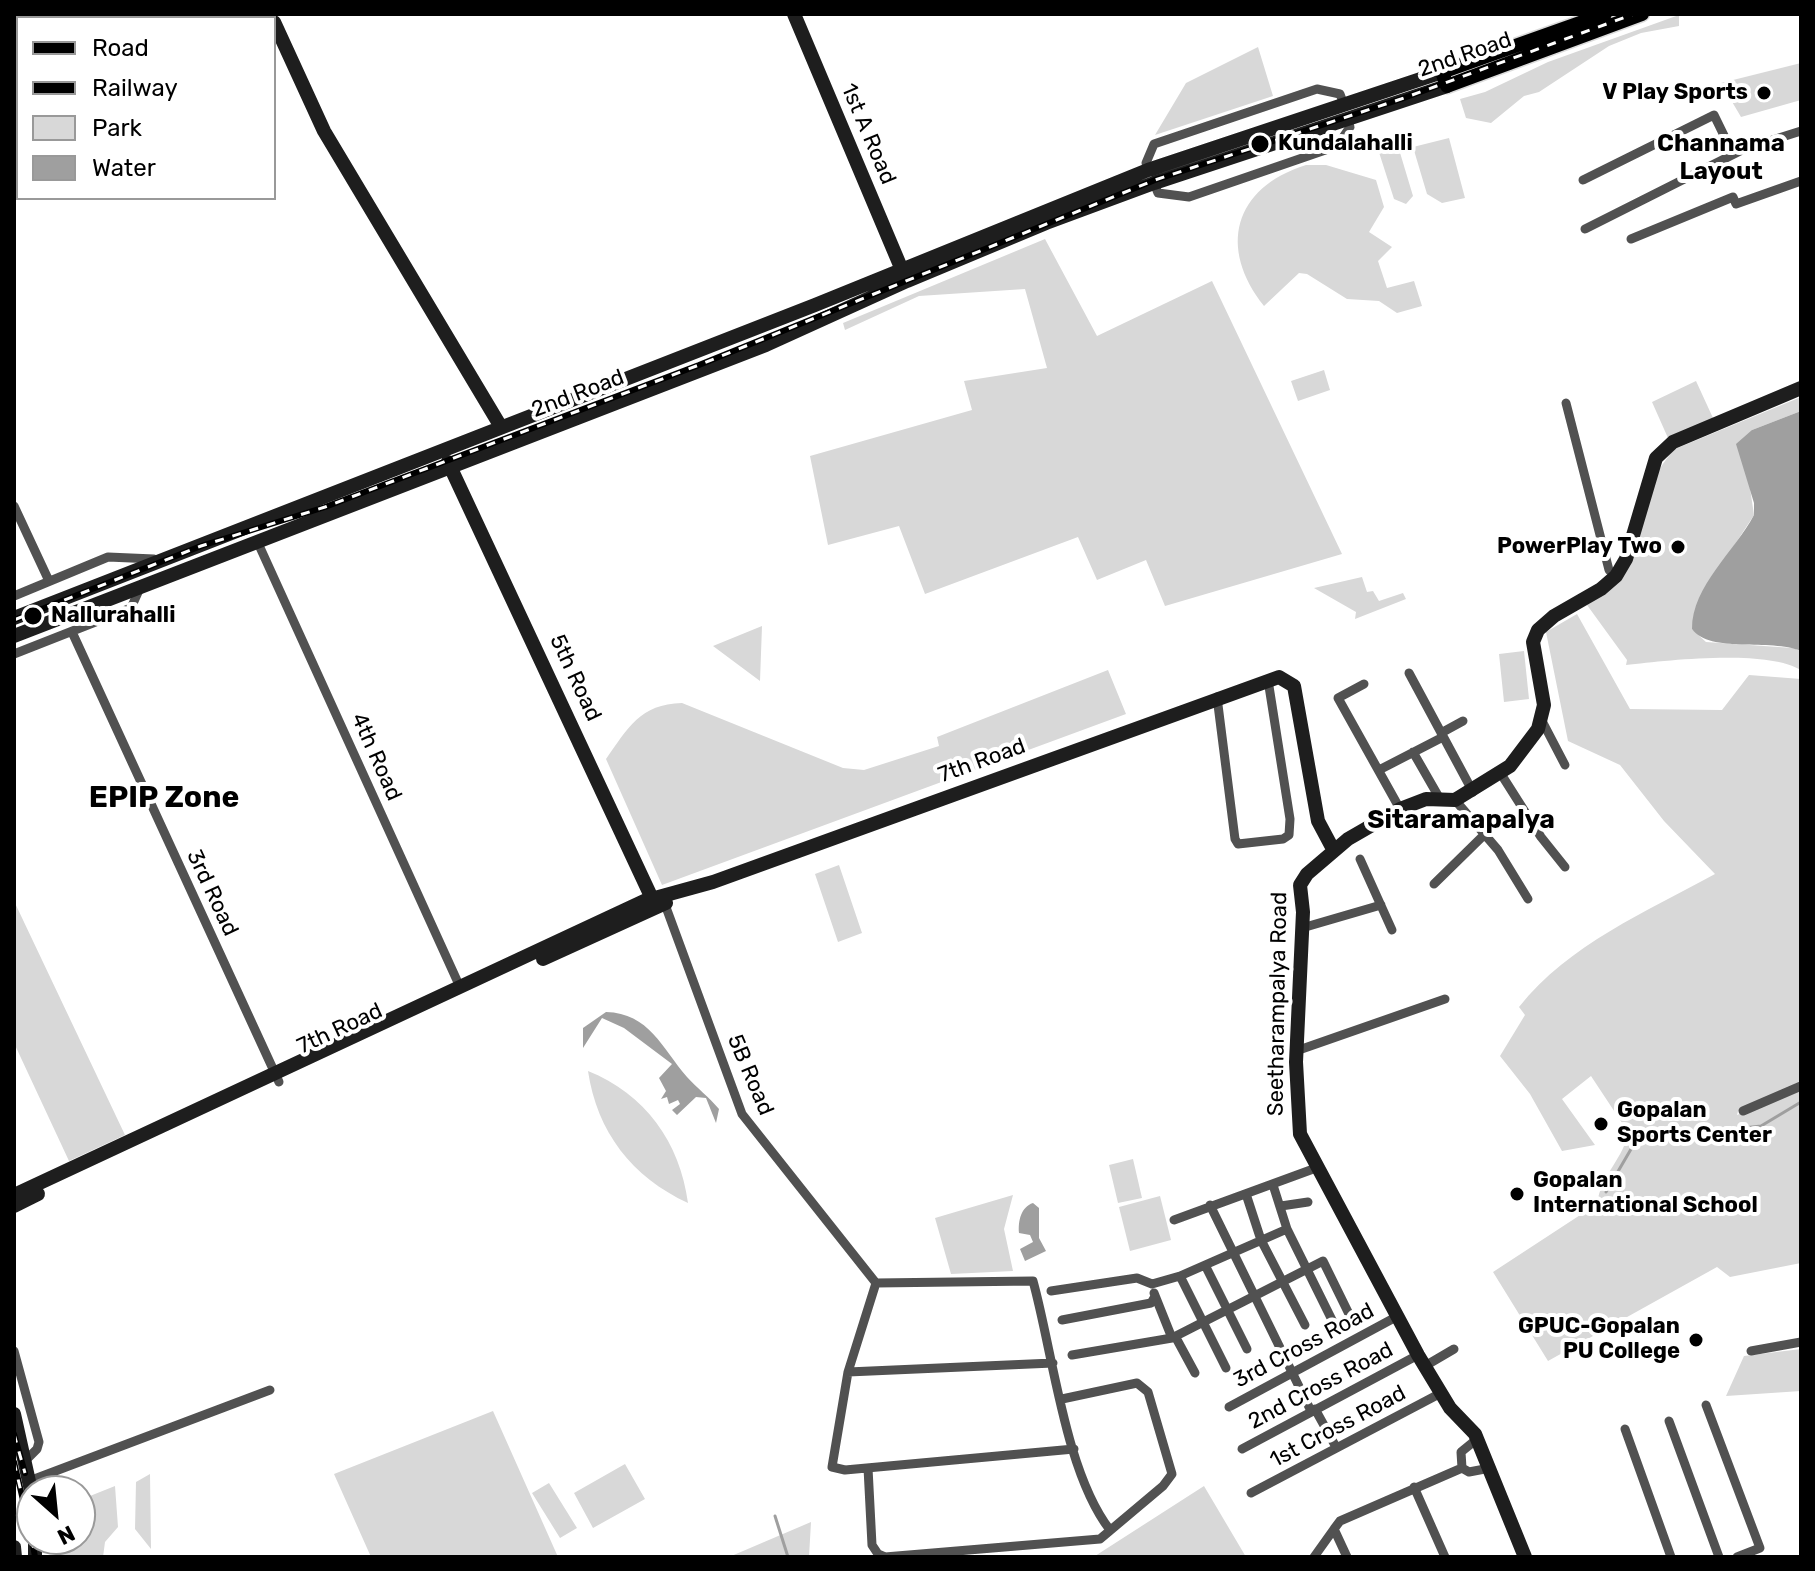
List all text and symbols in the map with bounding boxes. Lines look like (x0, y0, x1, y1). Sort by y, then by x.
legend (16, 16, 276, 200)
street label: 2nd Road (1415, 27, 1515, 83)
text: Road (92, 34, 149, 62)
text: Railway (92, 74, 178, 102)
street label: 1st A Road (835, 80, 901, 188)
place label: V Play Sports (1602, 80, 1748, 106)
marker: V Play Sports (1755, 84, 1773, 102)
text: Park (92, 114, 142, 142)
district label: Channama Layout (1657, 130, 1785, 186)
place label: Kundalahalli (1278, 131, 1413, 157)
marker: Kundalahalli (1249, 133, 1271, 155)
text: Water (92, 154, 156, 182)
street label: 2nd Road (528, 364, 628, 424)
place label: PowerPlay Two (1497, 534, 1662, 560)
marker: PowerPlay Two (1669, 538, 1687, 556)
place label: Nallurahalli (51, 603, 175, 629)
marker: Nallurahalli (22, 605, 44, 627)
street label: 5th Road (543, 630, 607, 726)
street label: 4th Road (345, 709, 407, 805)
street label: 7th Road (935, 733, 1029, 789)
district label: EPIP Zone (89, 780, 239, 816)
district label: Sitaramapalya (1367, 804, 1555, 836)
street label: 3rd Road (181, 846, 243, 940)
street label: Seetharampalya Road (1263, 892, 1293, 1116)
street label: 7th Road (293, 998, 387, 1060)
street label: 5B Road (721, 1031, 779, 1119)
place label: Gopalan Sports Center (1617, 1098, 1772, 1150)
marker: Gopalan Sports Center (1592, 1115, 1610, 1133)
place label: Gopalan International School (1533, 1168, 1758, 1220)
marker: Gopalan International School (1508, 1185, 1526, 1203)
street label: 3rd Cross Road (1229, 1298, 1379, 1394)
place label: GPUC-Gopalan PU College (1518, 1314, 1680, 1366)
marker: GPUC-Gopalan PU College (1687, 1331, 1705, 1349)
street label: 2nd Cross Road (1244, 1337, 1398, 1435)
street label: 1st Cross Road (1266, 1380, 1410, 1474)
north arrow (16, 1475, 96, 1555)
text: N (53, 1519, 79, 1551)

